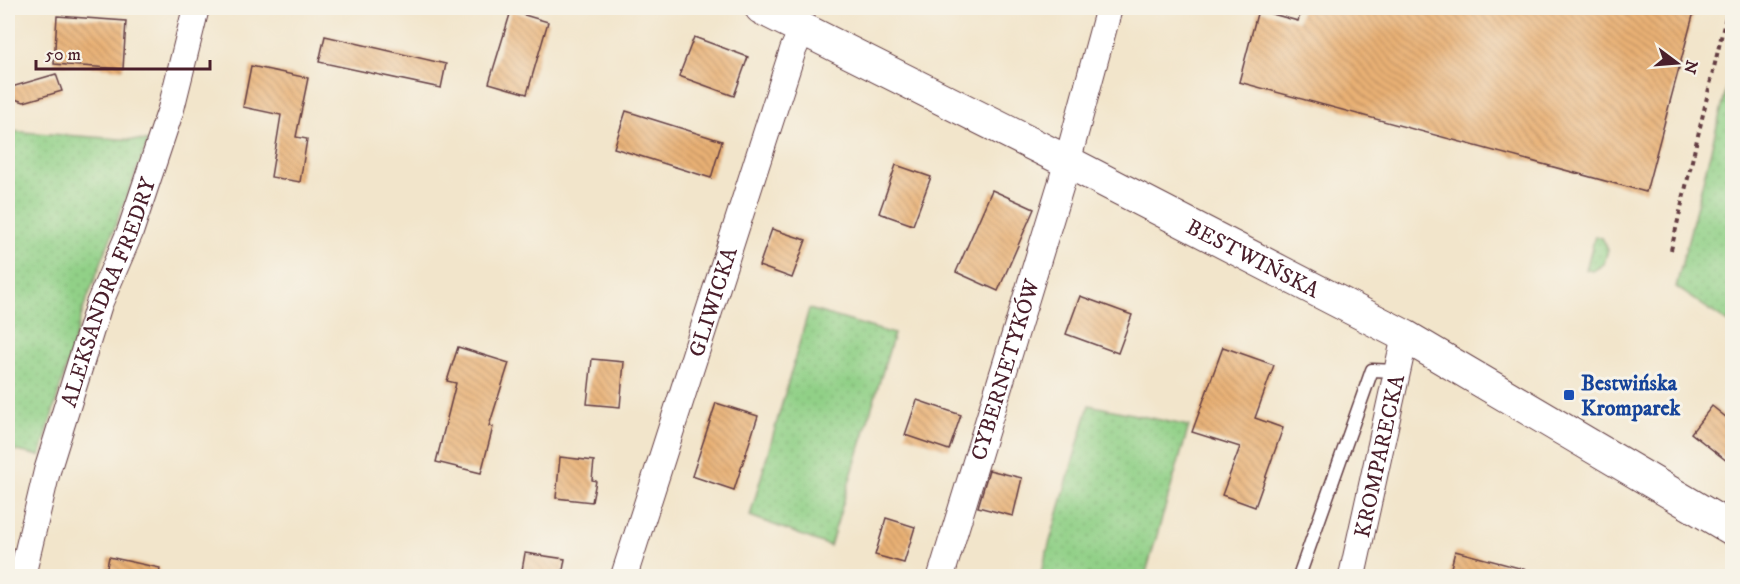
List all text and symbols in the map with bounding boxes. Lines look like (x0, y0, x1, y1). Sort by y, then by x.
scale bar (36, 33, 210, 71)
north arrow (1647, 33, 1707, 93)
text: 50 m (45, 44, 81, 66)
text: N (1679, 58, 1702, 76)
street label: ALEKSANDRA FREDRY (56, 173, 163, 411)
street label: BESTWIŃSKA (1182, 214, 1325, 305)
street label: GLIWICKA (683, 243, 744, 360)
street label: CYBERNETYKÓW (965, 275, 1046, 464)
place label: Bestwińska Kromparek (1581, 370, 1682, 422)
street label: KROMPARECKA (1349, 371, 1411, 540)
marker: Bestwińska Kromparek (1562, 388, 1576, 402)

